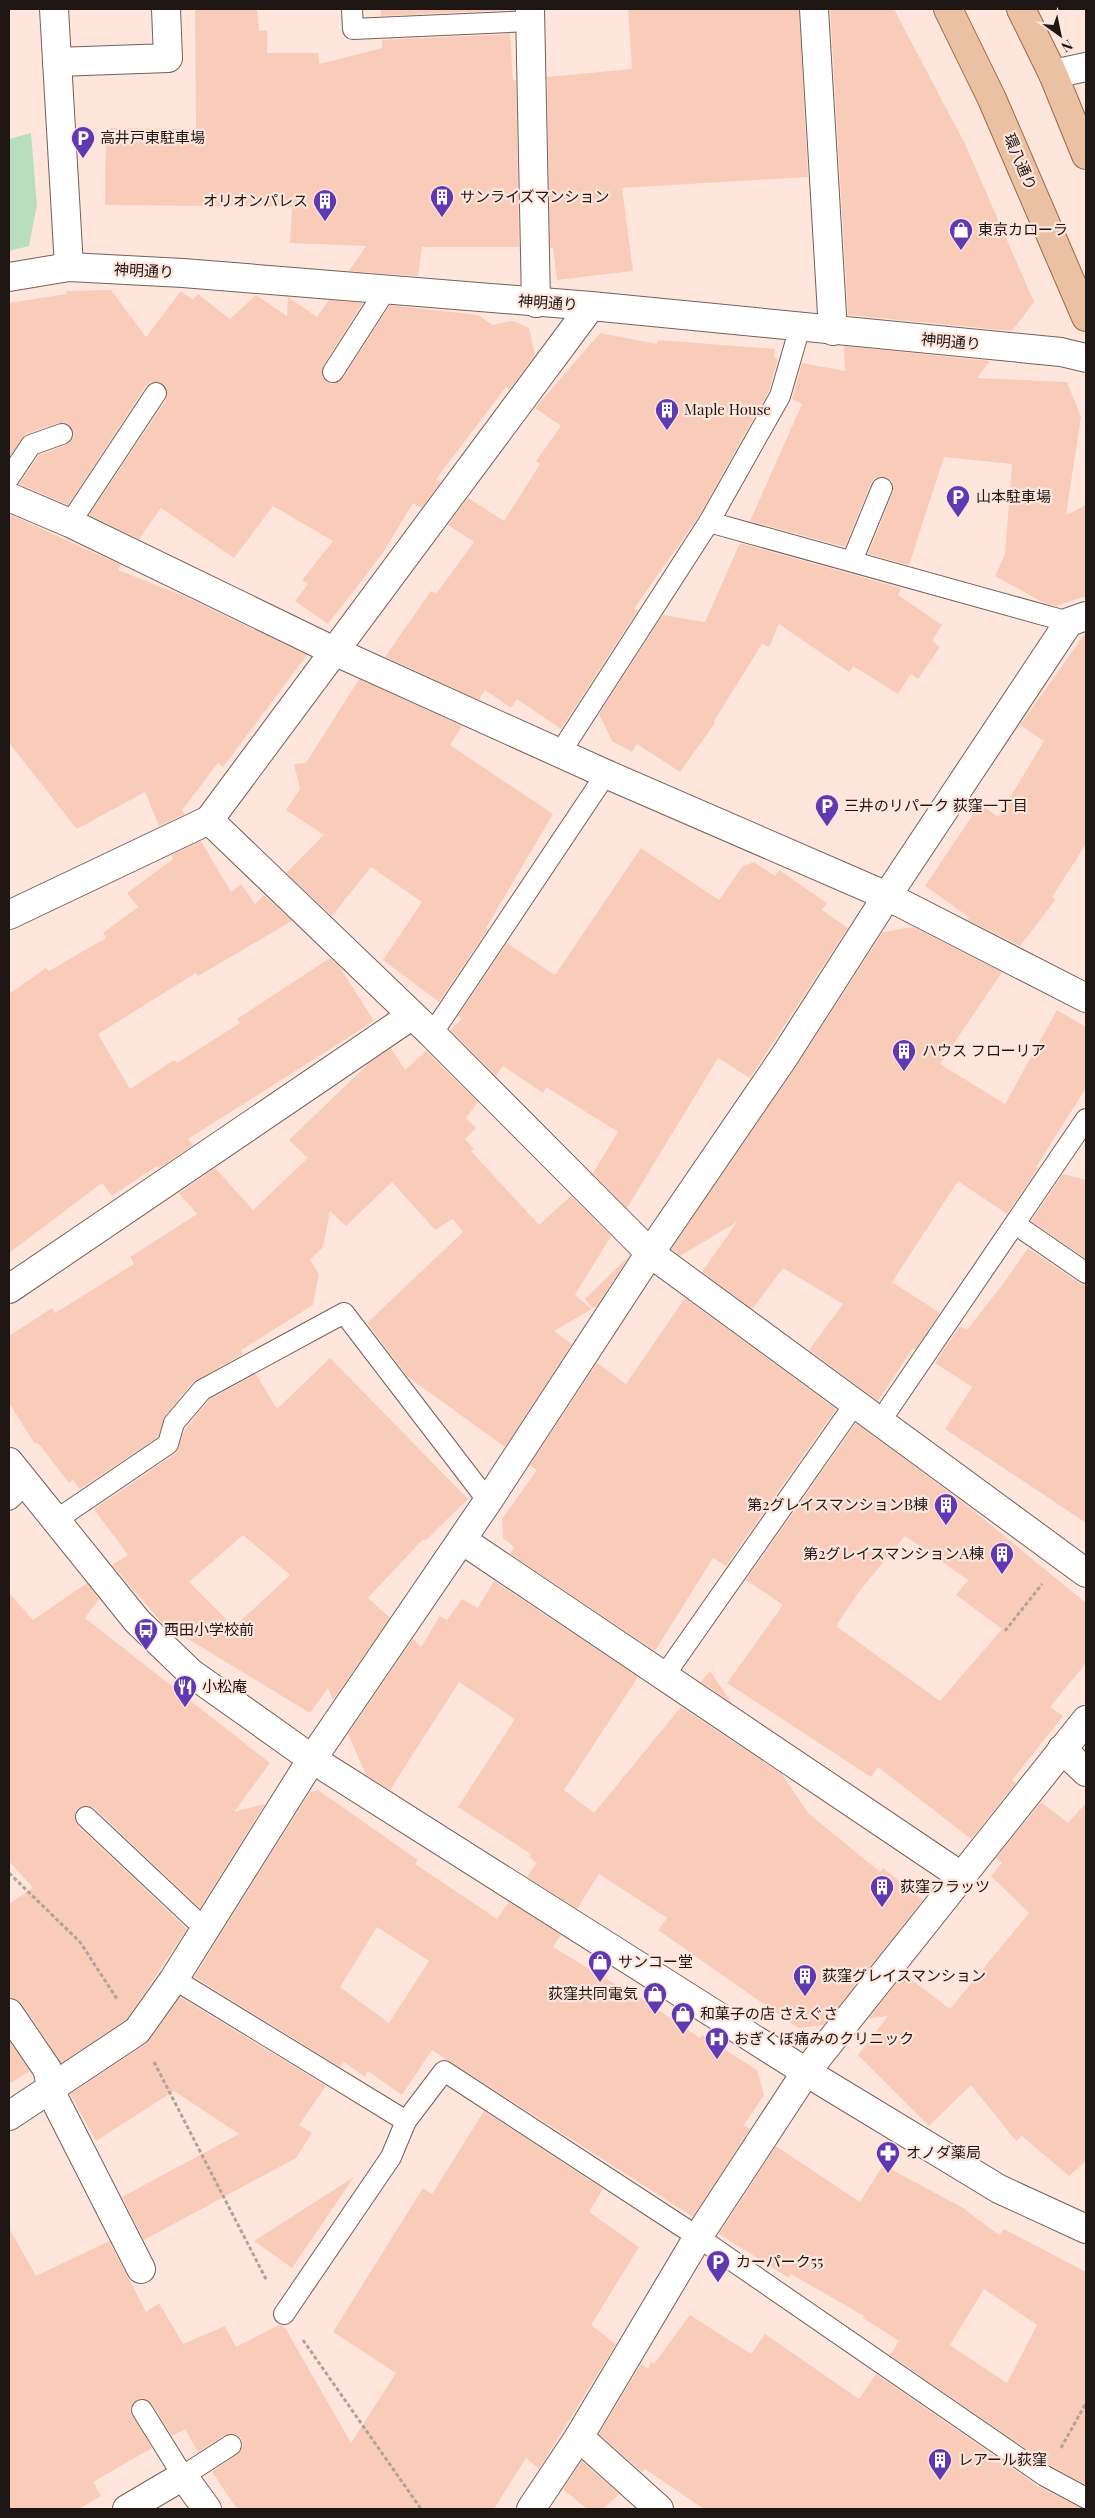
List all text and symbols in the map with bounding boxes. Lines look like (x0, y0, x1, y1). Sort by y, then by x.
north arrow (1035, 10, 1085, 60)
text: N (1058, 36, 1077, 57)
parking icon: 高井戸東駐車場 (70, 125, 96, 159)
place label: 高井戸東駐車場 (100, 127, 205, 147)
street label: 環八通り (1000, 130, 1042, 193)
building icon: サンライズマンション (429, 184, 455, 218)
place label: サンライズマンション (460, 186, 610, 206)
building icon: オリオンパレス (312, 188, 338, 222)
place label: オリオンパレス (203, 190, 308, 210)
shop icon: 東京カローラ (948, 217, 974, 251)
place label: 東京カローラ (978, 219, 1068, 239)
street label: 神明通り (114, 258, 175, 282)
street label: 神明通り (517, 290, 579, 314)
street label: 神明通り (920, 328, 982, 354)
building icon: Maple House (654, 397, 680, 431)
place label: Maple House (684, 399, 771, 419)
parking icon: 山本駐車場 (945, 484, 971, 518)
place label: 山本駐車場 (976, 486, 1051, 506)
parking icon: 三井のリパーク 荻窪一丁目 (814, 793, 840, 827)
place label: 三井のリパーク 荻窪一丁目 (844, 795, 1028, 815)
building icon: ハウス フローリア (891, 1038, 917, 1072)
place label: ハウス フローリア (922, 1040, 1046, 1060)
building icon: 第2グレイスマンションB棟 (933, 1492, 959, 1526)
place label: 第2グレイスマンションB棟 (747, 1494, 928, 1514)
building icon: 第2グレイスマンションA棟 (989, 1541, 1015, 1575)
place label: 第2グレイスマンションA棟 (803, 1543, 984, 1563)
bus stop icon: 西田小学校前 (133, 1617, 159, 1651)
place label: 西田小学校前 (164, 1619, 254, 1639)
restaurant icon: 小松庵 (172, 1674, 198, 1708)
place label: 小松庵 (202, 1676, 247, 1696)
building icon: 荻窪フラッツ (869, 1874, 895, 1908)
place label: 荻窪フラッツ (900, 1876, 990, 1896)
shop icon: サンコー堂 (587, 1949, 613, 1983)
place label: サンコー堂 (618, 1951, 693, 1971)
building icon: 荻窪グレイスマンション (792, 1963, 818, 1997)
place label: 荻窪グレイスマンション (822, 1965, 986, 1985)
shop icon: 荻窪共同電気 (642, 1981, 668, 2015)
place label: 荻窪共同電気 (548, 1983, 638, 2003)
shop icon: 和菓子の店 さえぐさ (670, 2001, 696, 2035)
place label: 和菓子の店 さえぐさ (700, 2003, 838, 2023)
hospital icon: おぎくぼ痛みのクリニック (704, 2026, 730, 2060)
place label: おぎくぼ痛みのクリニック (734, 2028, 914, 2048)
pharmacy icon: オノダ薬局 (875, 2140, 901, 2174)
place label: オノダ薬局 (906, 2142, 981, 2162)
parking icon: カーパーク55 (705, 2249, 731, 2283)
place label: カーパーク55 (736, 2251, 823, 2271)
building icon: レアール荻窪 (927, 2447, 953, 2481)
place label: レアール荻窪 (958, 2449, 1047, 2469)

